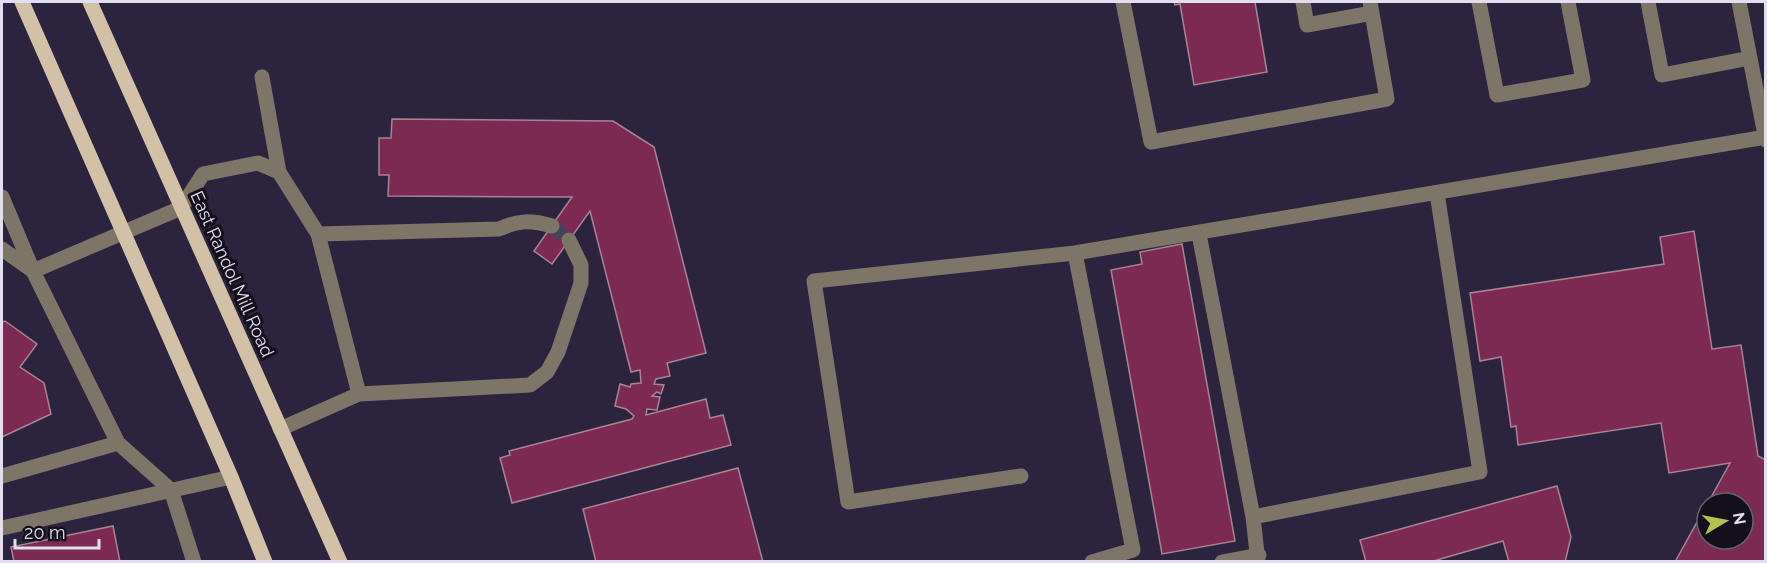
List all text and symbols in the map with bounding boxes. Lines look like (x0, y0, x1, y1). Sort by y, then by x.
street label: East Randol Mill Road (186, 188, 279, 360)
north arrow (1695, 491, 1755, 551)
text: N (1729, 511, 1750, 526)
scale bar (15, 512, 99, 550)
text: 20 m (24, 522, 66, 543)

